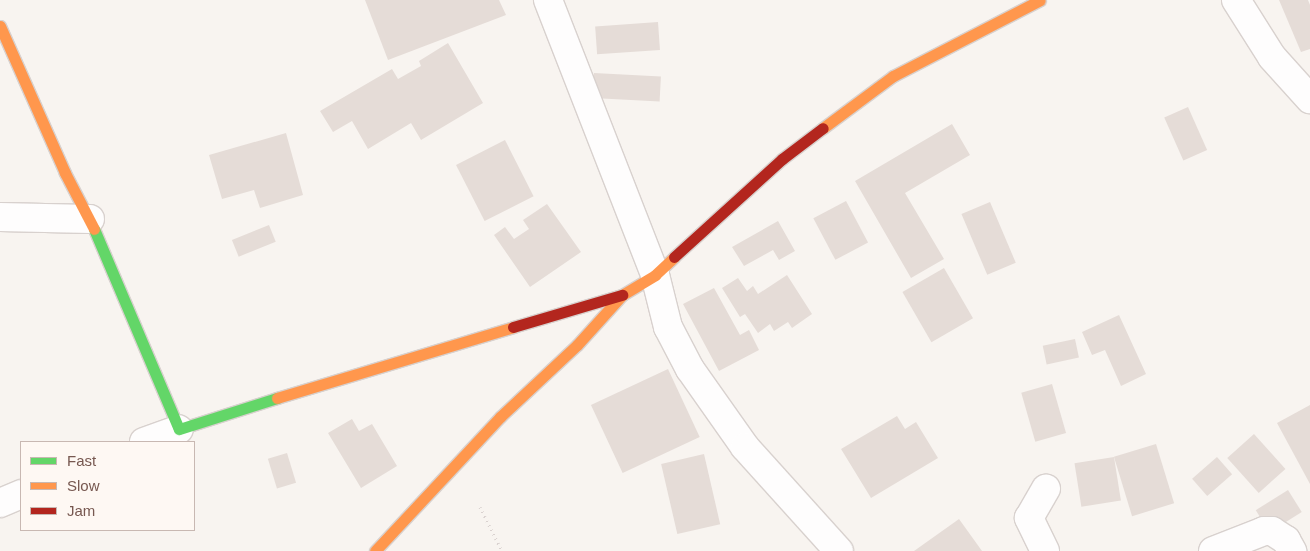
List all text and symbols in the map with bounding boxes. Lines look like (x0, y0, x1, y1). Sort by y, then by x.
legend (20, 441, 195, 531)
text: Fast (67, 452, 96, 469)
text: Slow (67, 477, 100, 494)
text: Jam (67, 502, 95, 519)

